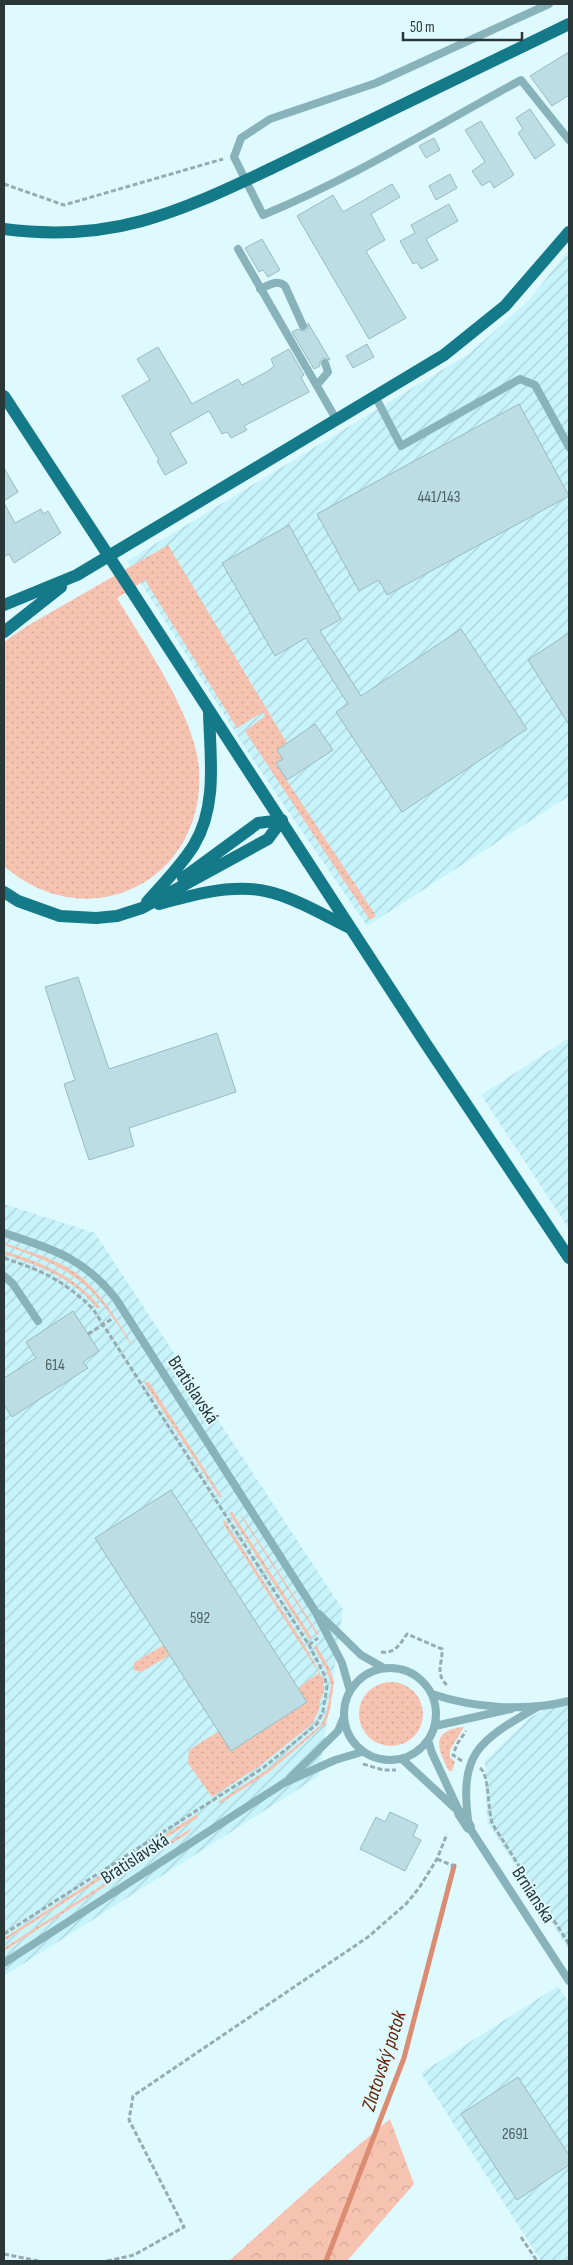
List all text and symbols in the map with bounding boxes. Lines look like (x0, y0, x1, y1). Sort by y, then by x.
scale bar (403, 10, 522, 42)
text: 50 m (410, 18, 435, 37)
house number: 441/143 (417, 488, 461, 507)
street label: Bratislavská (163, 1352, 223, 1428)
house number: 614 (45, 1356, 65, 1375)
house number: 592 (190, 1609, 210, 1628)
street label: Bratislavská (97, 1829, 173, 1889)
street label: Brnianska (506, 1863, 560, 1927)
water label: Zlatovský potok (356, 2007, 412, 2115)
house number: 2691 (502, 2125, 528, 2144)

